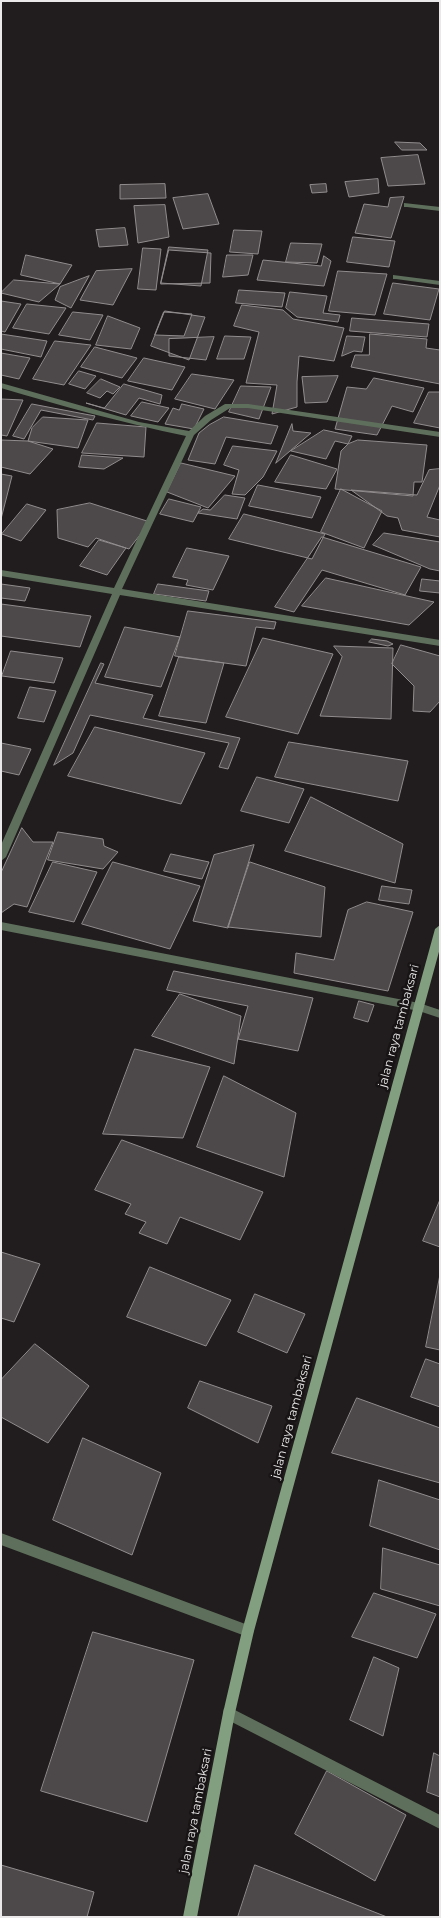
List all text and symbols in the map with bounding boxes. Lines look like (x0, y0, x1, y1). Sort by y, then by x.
street label: jalan raya tambaksari (376, 963, 422, 1089)
street label: jalan raya tambaksari (269, 1354, 315, 1480)
street label: jalan raya tambaksari (177, 1747, 215, 1875)

